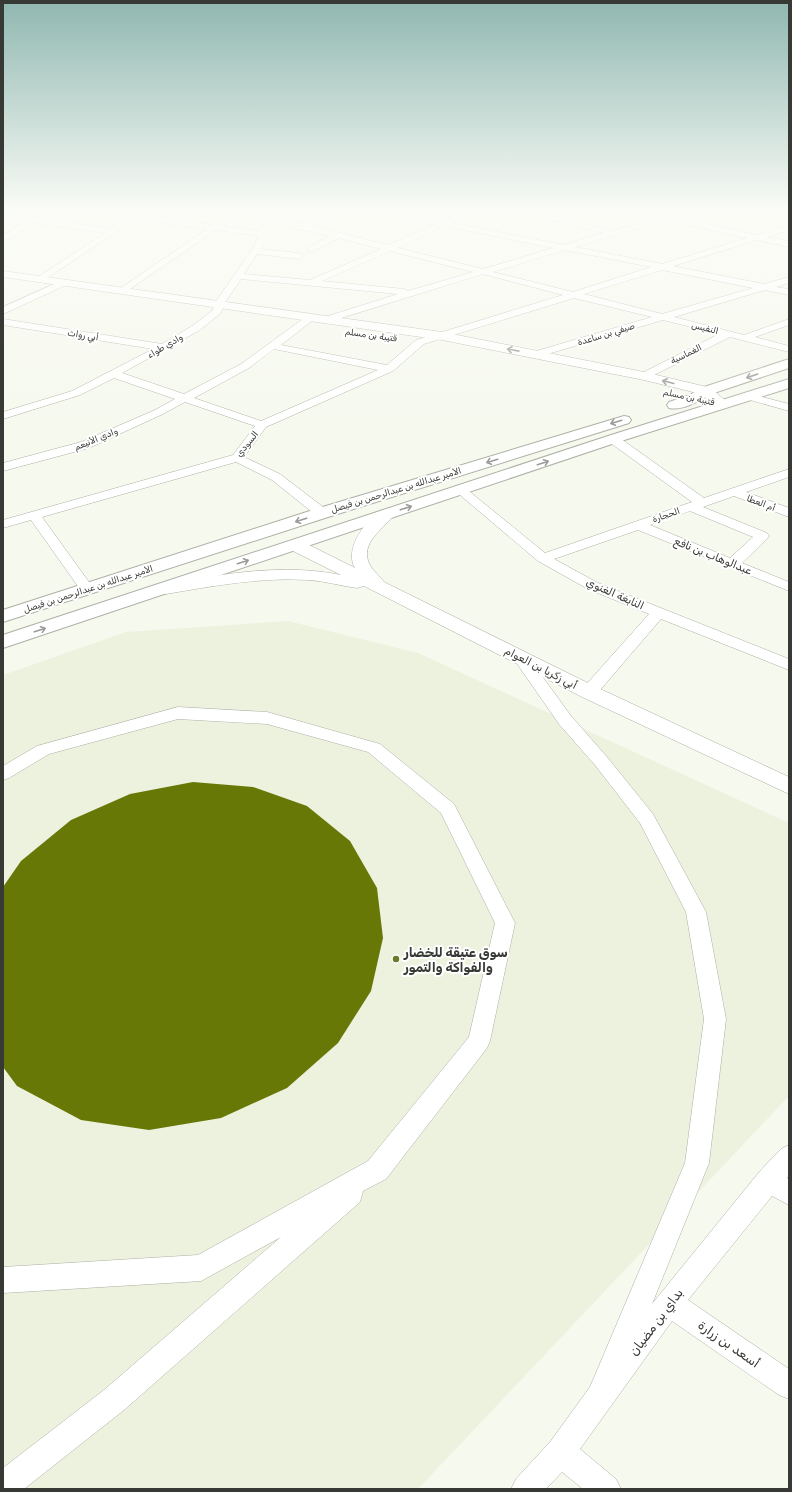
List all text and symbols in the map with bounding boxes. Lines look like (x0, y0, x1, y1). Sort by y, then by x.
street label: صيفي بن ساعدة (576, 320, 637, 349)
street label: النفيس (691, 320, 719, 336)
street label: قتيبة بن مسلم (344, 326, 398, 345)
street label: أبي رواث (66, 328, 100, 344)
street label: وادي طواء (145, 332, 186, 362)
street label: الغماسية (669, 342, 703, 366)
one-way arrow (507, 346, 520, 354)
one-way arrow (746, 373, 759, 380)
one-way arrow (662, 378, 675, 385)
street label: قتيبة بن مسلم (662, 387, 716, 408)
one-way arrow (611, 419, 623, 427)
street label: وادي الأنيعم (73, 426, 120, 454)
street label: السودي (234, 429, 262, 460)
one-way arrow (486, 458, 499, 465)
one-way arrow (537, 458, 549, 466)
street label: الأمير عبدالله بن عبدالرحمن بن فيصل (330, 465, 462, 515)
street label: أم العطا (745, 493, 777, 514)
one-way arrow (400, 504, 413, 511)
street label: الحجارة (651, 506, 681, 524)
one-way arrow (295, 517, 308, 524)
street label: عبدالوهاب بن نافع (672, 535, 754, 579)
one-way arrow (237, 558, 249, 566)
street label: الأمير عبدالله بن عبدالرحمن بن فيصل (22, 563, 154, 615)
street label: النابغة الغنوي (584, 575, 646, 613)
one-way arrow (33, 626, 46, 633)
street label: أبي زكريا بن العوام (502, 644, 579, 694)
place label: سوق عتيقة للخضار والفواكة والتمور (403, 945, 508, 976)
marker: سوق عتيقة للخضار والفواكة والتمور (391, 954, 401, 964)
street label: بداي بن مضيان (626, 1286, 688, 1360)
street label: أسعد بن زرارة (695, 1317, 763, 1372)

